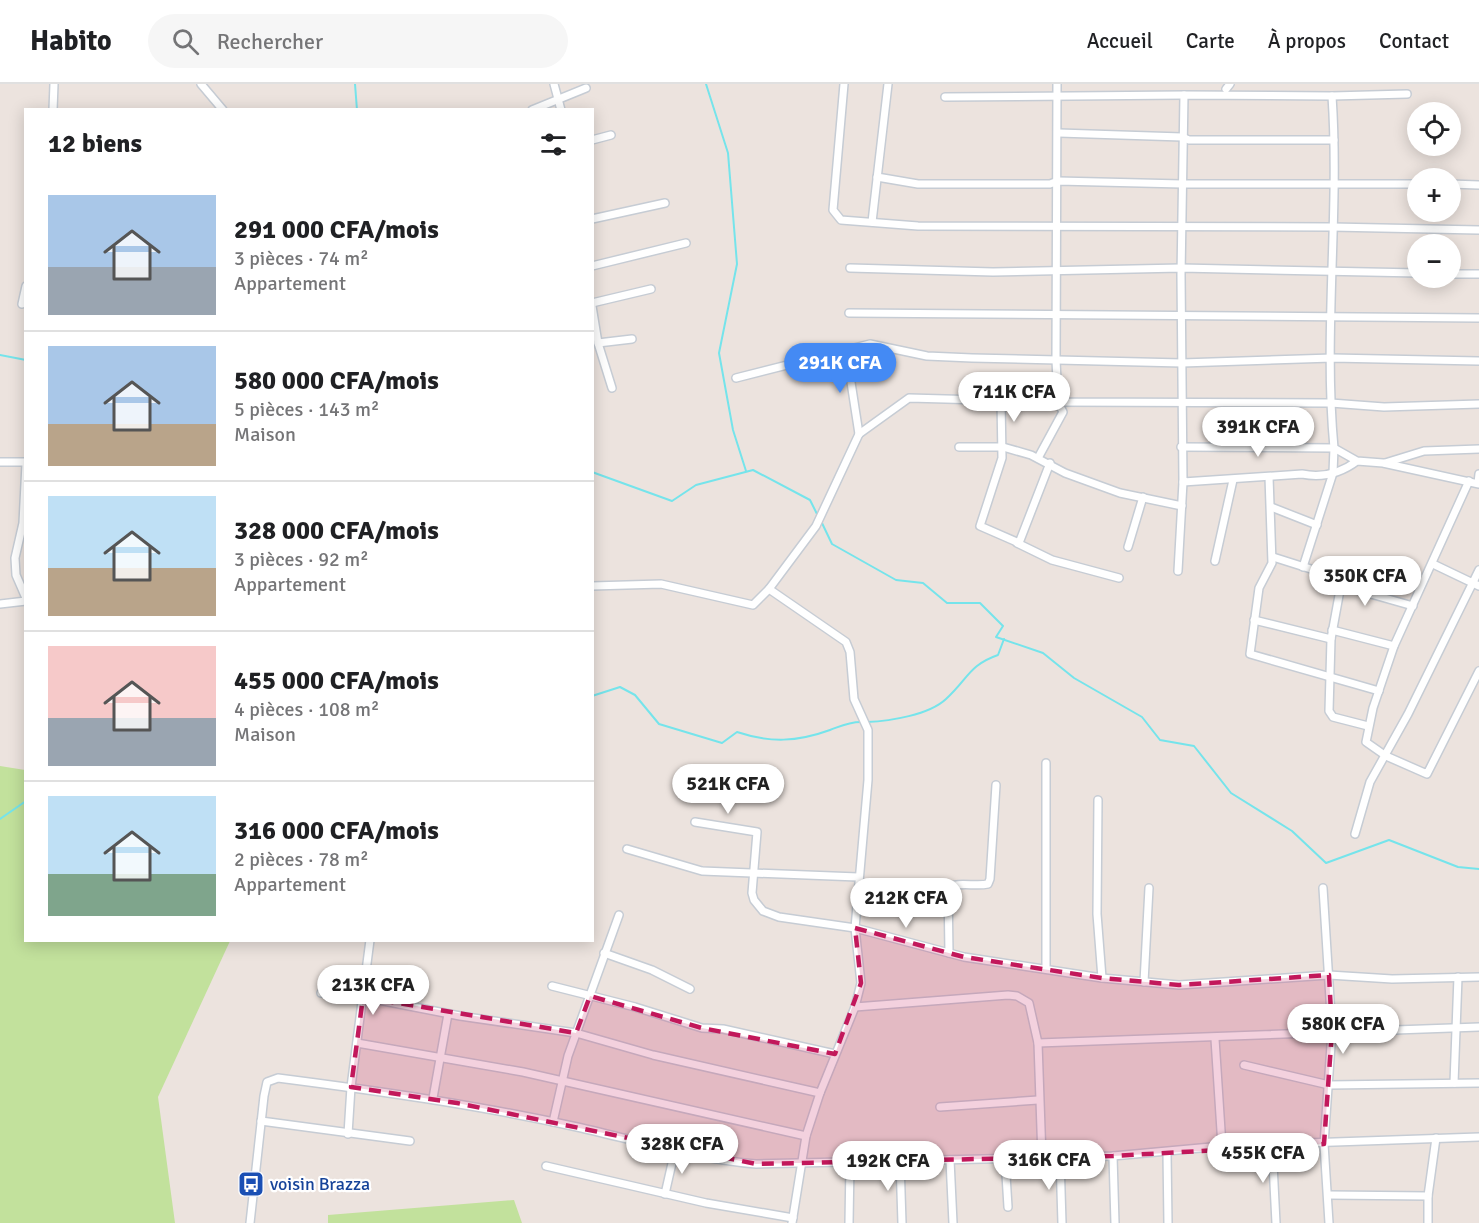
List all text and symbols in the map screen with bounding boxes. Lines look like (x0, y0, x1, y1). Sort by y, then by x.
search box (148, 14, 568, 68)
text: Habito (30, 24, 112, 58)
icon: search (169, 25, 202, 58)
text: Rechercher (217, 28, 323, 55)
text: Accueil (1087, 28, 1153, 54)
text: Carte (1186, 28, 1235, 54)
text: À propos (1268, 28, 1346, 54)
text: Contact (1379, 28, 1449, 54)
map controls (1407, 102, 1461, 288)
button: locate (1407, 102, 1461, 156)
text: 12 biens (48, 128, 142, 160)
icon: filters (537, 128, 570, 161)
button: + (1407, 168, 1461, 222)
text: 291 000 CFA/mois (234, 214, 439, 246)
icon: home (96, 219, 168, 291)
button: − (1407, 234, 1461, 288)
text: 3 pièces · 74 m² (234, 246, 369, 271)
text: Appartement (234, 271, 346, 296)
pin: 291K CFA (778, 343, 902, 394)
text: 291K CFA (798, 350, 882, 375)
text: 580 000 CFA/mois (234, 365, 439, 397)
icon: home (96, 370, 168, 442)
pin: 711K CFA (952, 372, 1076, 423)
text: 711K CFA (972, 379, 1056, 404)
text: 5 pièces · 143 m² (234, 397, 379, 422)
pin: 391K CFA (1196, 407, 1320, 458)
text: 391K CFA (1216, 414, 1300, 439)
text: Maison (234, 422, 296, 447)
text: 328 000 CFA/mois (234, 515, 439, 547)
icon: home (96, 520, 168, 592)
text: 3 pièces · 92 m² (234, 547, 369, 572)
pin: 350K CFA (1303, 556, 1427, 607)
text: 350K CFA (1323, 563, 1407, 588)
text: Appartement (234, 572, 346, 597)
text: 455 000 CFA/mois (234, 665, 439, 697)
icon: home (96, 670, 168, 742)
text: 4 pièces · 108 m² (234, 697, 379, 722)
text: Maison (234, 722, 296, 747)
pin: 521K CFA (666, 764, 790, 815)
text: 521K CFA (686, 771, 770, 796)
text: 316 000 CFA/mois (234, 815, 439, 847)
icon: home (96, 820, 168, 892)
text: 2 pièces · 78 m² (234, 847, 369, 872)
text: Appartement (234, 872, 346, 897)
pin: 212K CFA (844, 878, 968, 929)
text: 212K CFA (864, 885, 948, 910)
pin: 213K CFA (311, 965, 435, 1016)
text: 213K CFA (331, 972, 415, 997)
pin: 580K CFA (1281, 1004, 1405, 1055)
text: 580K CFA (1301, 1011, 1385, 1036)
pin: 328K CFA (620, 1124, 744, 1175)
text: 328K CFA (640, 1131, 724, 1156)
pin: 455K CFA (1201, 1133, 1325, 1184)
pin: 316K CFA (987, 1140, 1111, 1191)
text: 455K CFA (1221, 1140, 1305, 1165)
pin: 192K CFA (826, 1141, 950, 1192)
text: 316K CFA (1007, 1147, 1091, 1172)
text: 192K CFA (846, 1148, 930, 1173)
bus stop icon: voisin Brazza (236, 1169, 266, 1199)
place label: voisin Brazza (270, 1173, 370, 1195)

